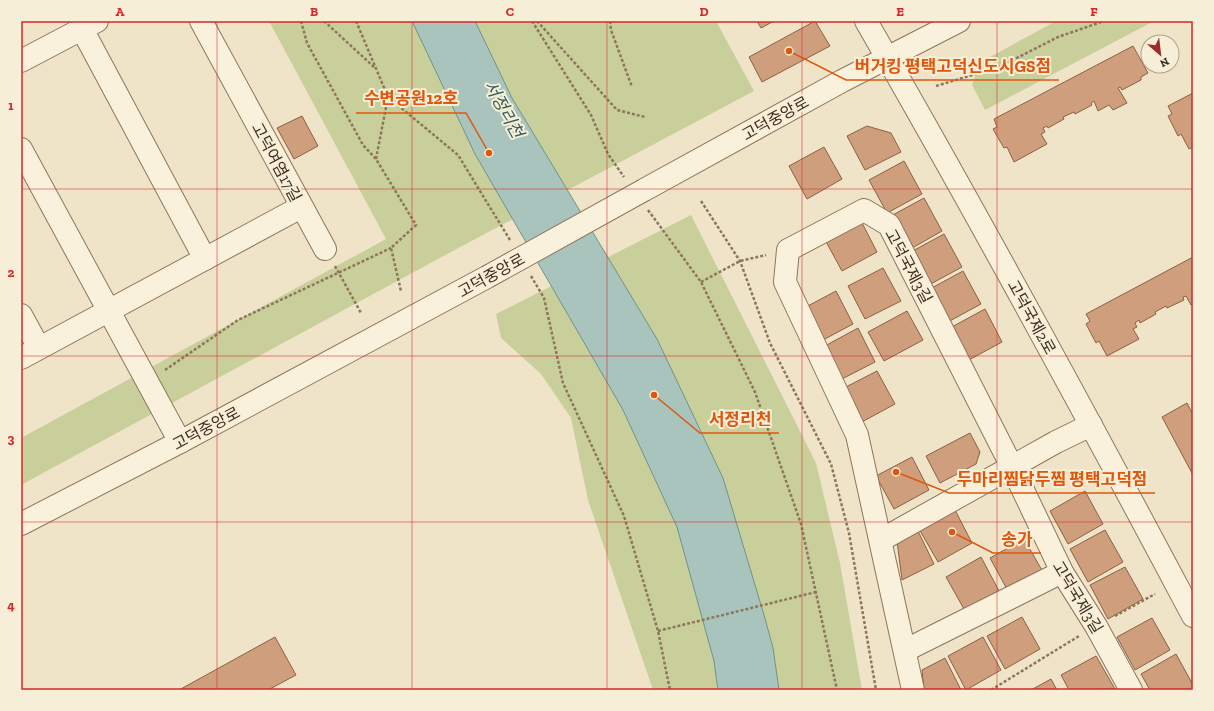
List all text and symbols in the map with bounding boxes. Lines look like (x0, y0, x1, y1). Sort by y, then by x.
text: A (116, 4, 125, 19)
text: B (310, 4, 318, 19)
text: C (506, 4, 514, 19)
text: D (699, 4, 709, 19)
text: E (896, 4, 904, 19)
text: F (1090, 4, 1098, 19)
north arrow (1140, 34, 1180, 74)
callout: 버거킹 평택고덕신도시GS점 (846, 51, 1059, 80)
text: N (1157, 55, 1171, 70)
text: 버거킹 평택고덕신도시GS점 (855, 56, 1051, 76)
water label: 서정리천 (480, 77, 529, 143)
callout: 수변공원12호 (356, 84, 466, 113)
text: 수변공원12호 (364, 88, 458, 108)
street label: 고덕중앙로 (738, 92, 812, 145)
text: 1 (8, 98, 14, 113)
street label: 고덕여염17길 (248, 119, 305, 205)
street label: 고덕국제3길 (881, 226, 936, 307)
street label: 고덕중앙로 (454, 249, 528, 302)
text: 2 (8, 265, 15, 280)
street label: 고덕국제2로 (1003, 277, 1060, 358)
street label: 고덕중앙로 (169, 403, 243, 454)
callout: 서정리천 (700, 404, 779, 433)
text: 서정리천 (709, 409, 771, 429)
text: 3 (8, 431, 15, 446)
callout: 두마리찜닭두찜 평택고덕점 (949, 464, 1155, 493)
text: 두마리찜닭두찜 평택고덕점 (957, 469, 1147, 489)
callout: 송가 (993, 524, 1041, 553)
text: 송가 (1001, 529, 1033, 549)
street label: 고덕국제3길 (1048, 557, 1107, 637)
text: 4 (7, 598, 15, 613)

